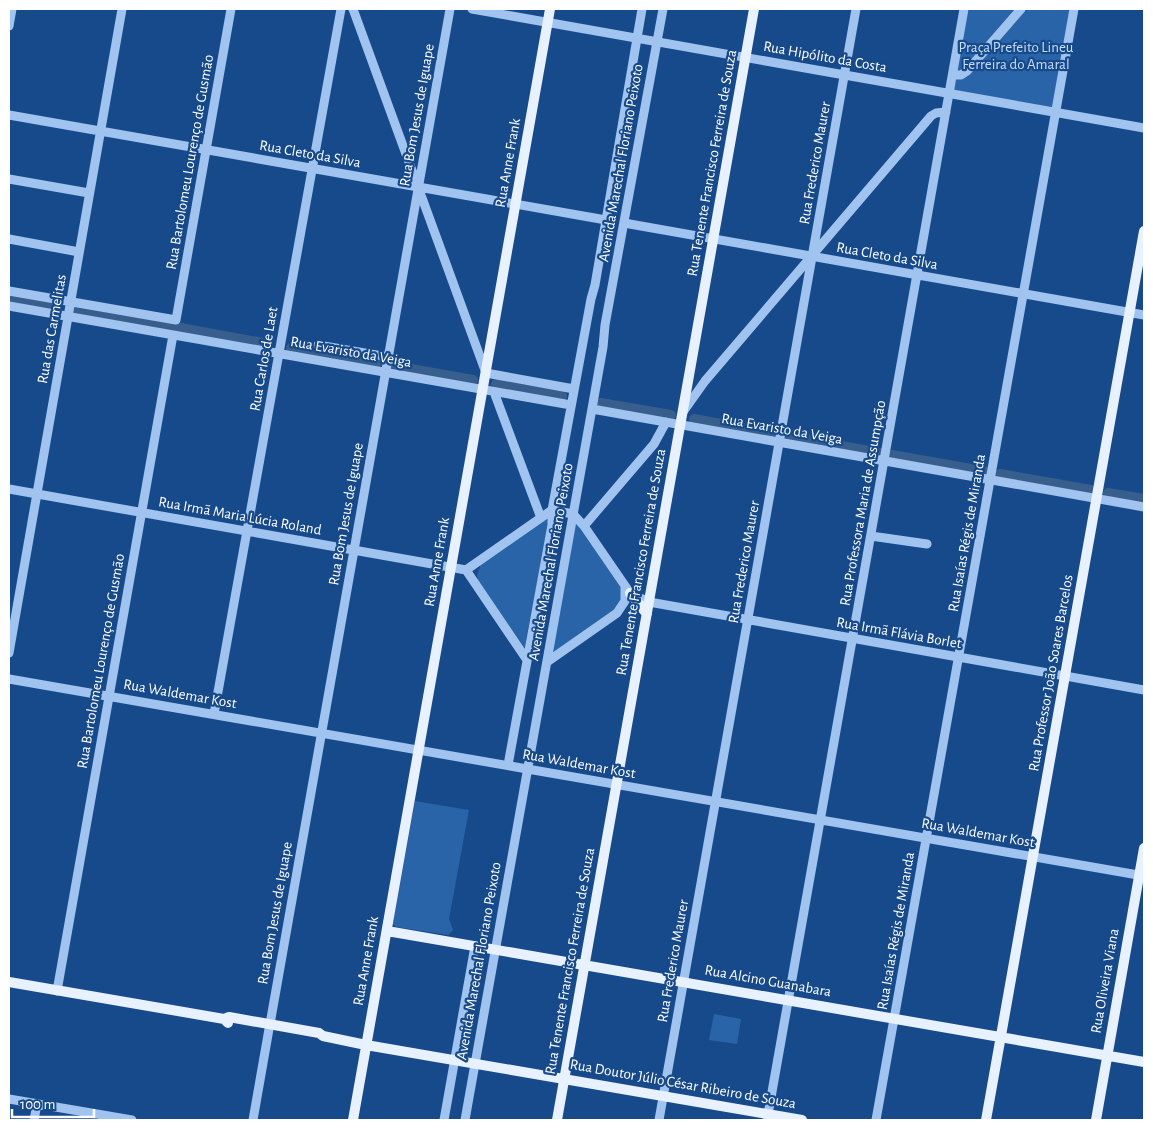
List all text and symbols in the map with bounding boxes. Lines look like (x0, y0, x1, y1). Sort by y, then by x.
street label: Rua Hipólito da Costa (762, 39, 888, 75)
park label: Praça Prefeito Lineu Ferreira do Amaral (959, 40, 1074, 72)
street label: Rua Bom Jesus de Iguape (397, 43, 437, 187)
street label: Rua Tenente Francisco Ferreira de Souza (685, 49, 739, 277)
street label: Rua Bartolomeu Lourenço de Gusmão (164, 53, 216, 271)
street label: Avenida Marechal Floriano Peixoto (596, 63, 646, 263)
street label: Rua Frederico Maurer (797, 100, 833, 225)
street label: Rua Anne Frank (493, 117, 523, 209)
street label: Rua Cleto da Silva (258, 138, 362, 170)
street label: Rua Cleto da Silva (835, 240, 939, 272)
street label: Rua das Carmelitas (35, 273, 69, 385)
street label: Rua Carlos de Laet (247, 305, 281, 412)
street label: Rua Evaristo da Veiga (289, 334, 413, 370)
street label: Rua Professora Maria de Assumpção (838, 399, 888, 607)
street label: Rua Evaristo da Veiga (720, 411, 844, 447)
street label: Rua Bom Jesus de Iguape (326, 442, 366, 586)
street label: Rua Tenente Francisco Ferreira de Souza (614, 448, 668, 676)
street label: Rua Isaías Régis de Miranda (946, 453, 988, 613)
street label: Avenida Marechal Floriano Peixoto (526, 462, 576, 662)
street label: Rua Irmã Maria Lúcia Roland (157, 494, 323, 538)
street label: Rua Frederico Maurer (726, 499, 762, 624)
street label: Rua Anne Frank (422, 516, 452, 608)
street label: Rua Bartolomeu Lourenço de Gusmão (75, 552, 127, 770)
street label: Rua Professor João Soares Barcelos (1026, 573, 1076, 773)
street label: Rua Irmã Flávia Borlet (835, 615, 963, 651)
street label: Rua Waldemar Kost (122, 677, 238, 711)
street label: Rua Waldemar Kost (521, 747, 637, 781)
street label: Rua Waldemar Kost (920, 816, 1036, 850)
street label: Rua Bom Jesus de Iguape (255, 841, 295, 985)
street label: Rua Tenente Francisco Ferreira de Souza (543, 847, 597, 1075)
street label: Rua Isaías Régis de Miranda (875, 851, 917, 1011)
street label: Avenida Marechal Floriano Peixoto (454, 861, 504, 1061)
street label: Rua Frederico Maurer (655, 898, 691, 1023)
street label: Rua Anne Frank (351, 915, 381, 1007)
street label: Rua Oliveira Viana (1088, 927, 1122, 1035)
street label: Rua Alcino Guanabara (703, 962, 833, 1000)
street label: Rua Doutor Júlio César Ribeiro de Souza (569, 1057, 797, 1111)
scale bar (12, 1086, 95, 1118)
text: 100 m (20, 1097, 55, 1112)

